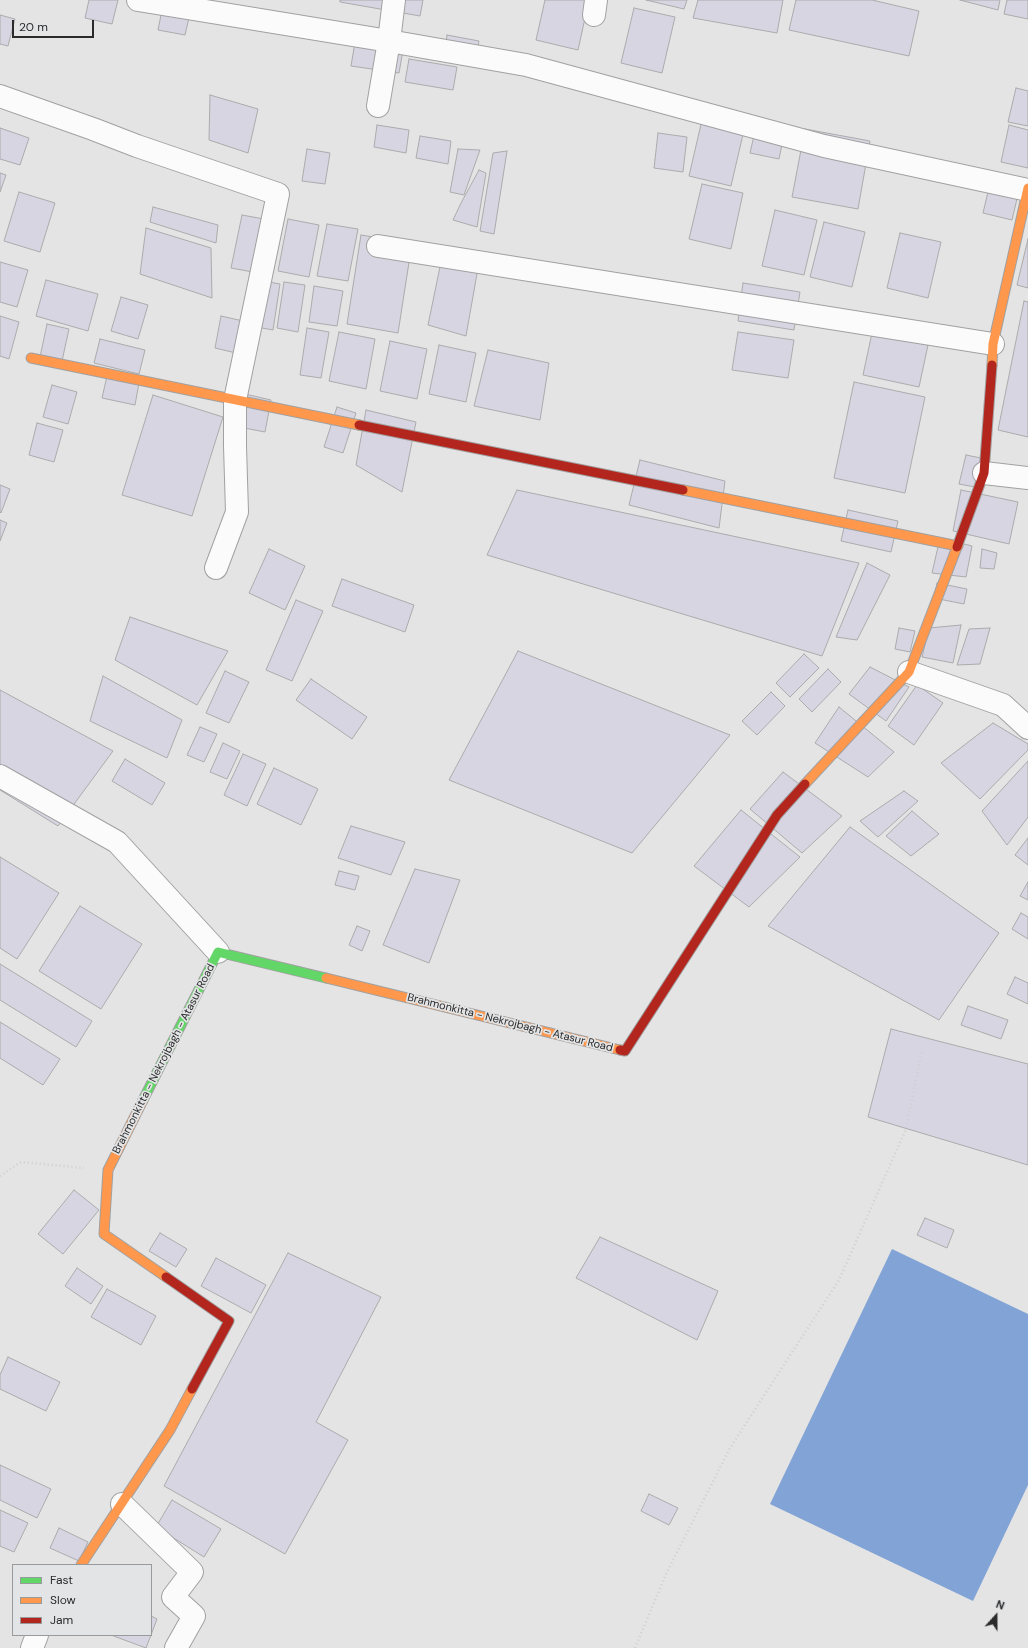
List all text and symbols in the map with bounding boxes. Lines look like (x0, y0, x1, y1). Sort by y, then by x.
scale bar (14, 12, 96, 38)
text: 20 m (19, 19, 48, 35)
street label: Brahmonkitta - Nekrojbagh - Atasur Road (110, 962, 218, 1156)
street label: Brahmonkitta - Nekrojbagh - Atasur Road (406, 991, 614, 1055)
legend (12, 1564, 152, 1636)
text: Fast (50, 1572, 73, 1588)
text: Slow (50, 1592, 76, 1608)
north arrow (976, 1596, 1016, 1636)
text: N (994, 1597, 1007, 1613)
text: Jam (50, 1612, 73, 1628)

